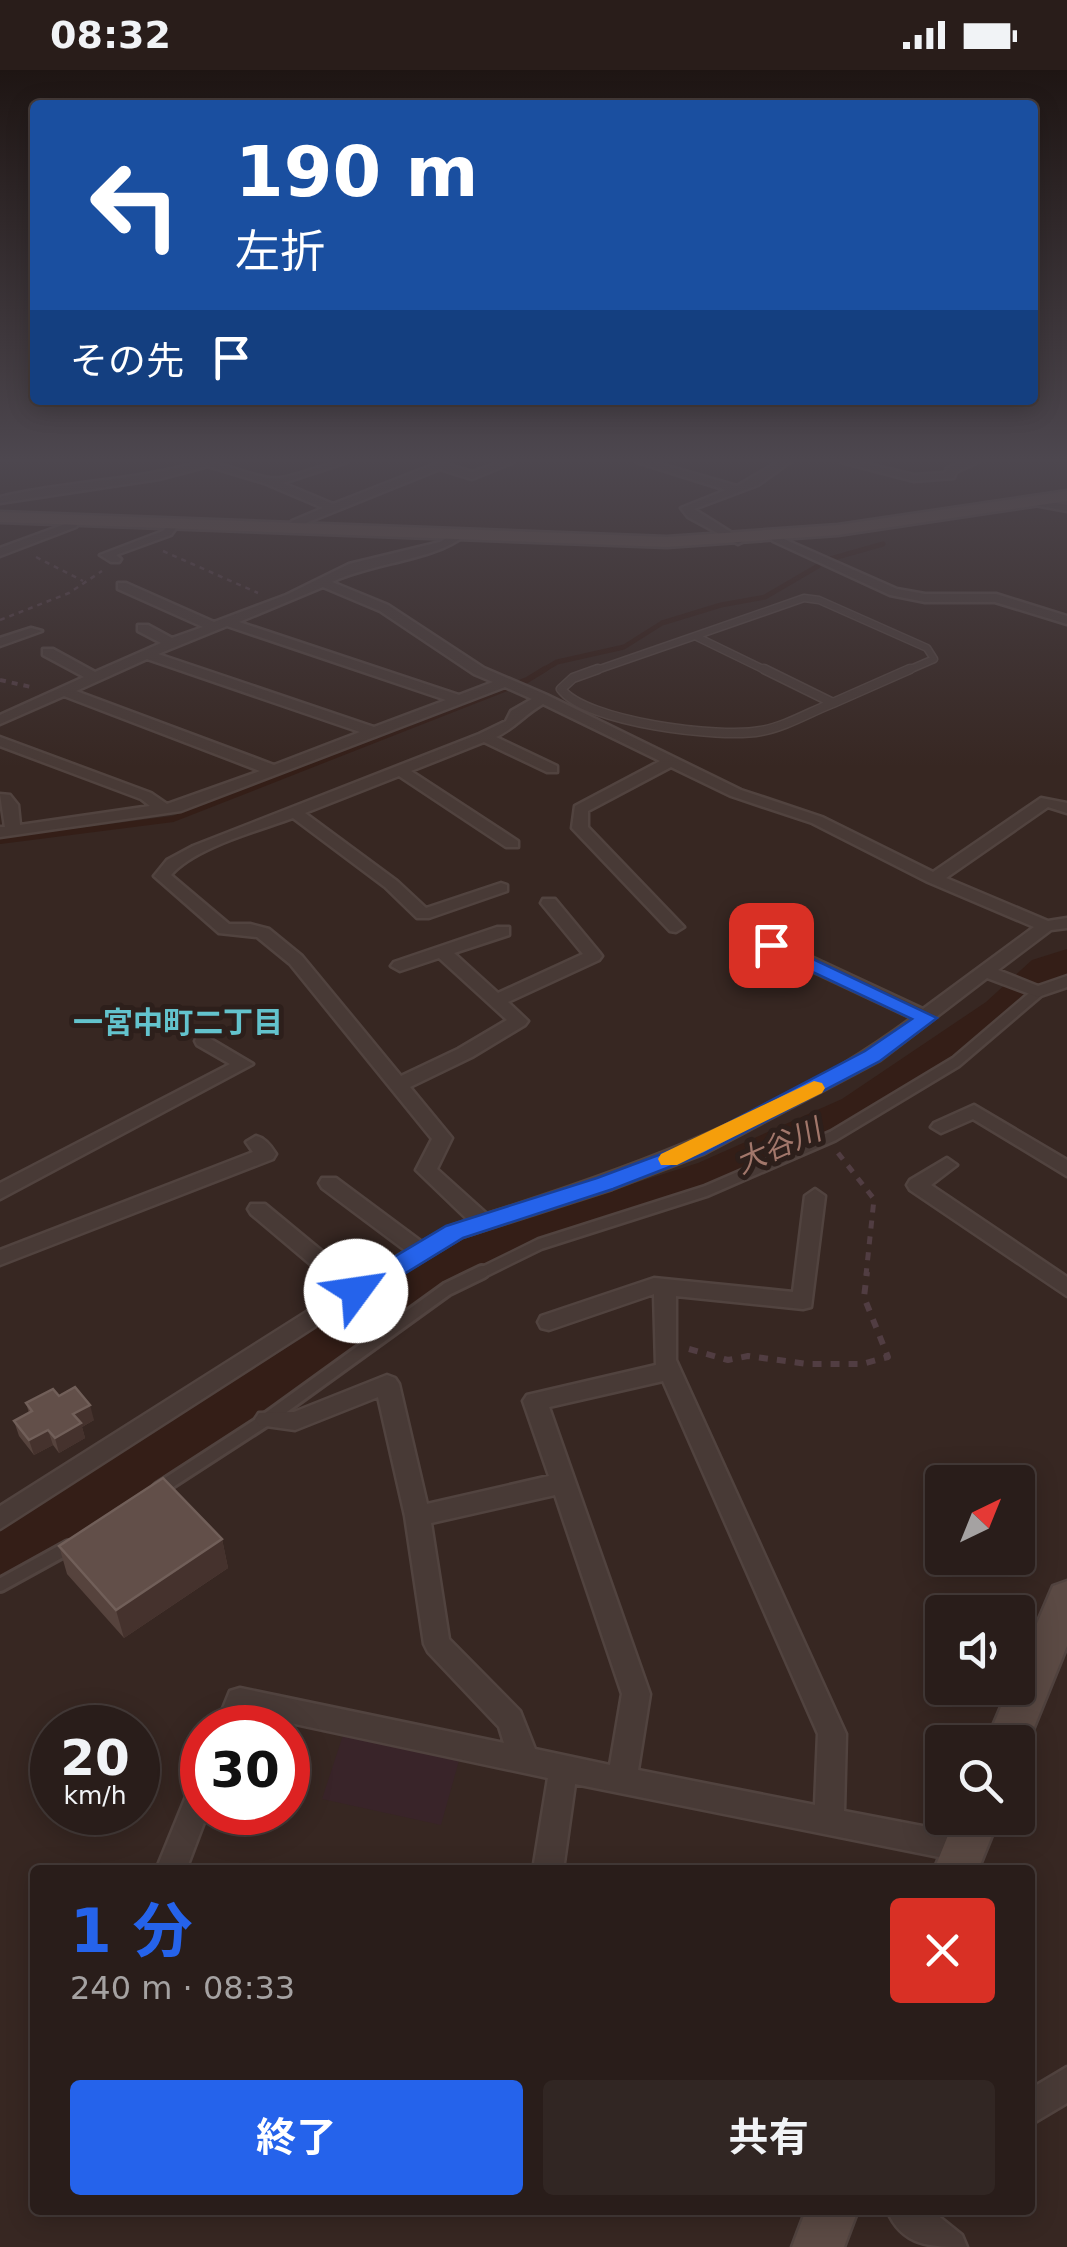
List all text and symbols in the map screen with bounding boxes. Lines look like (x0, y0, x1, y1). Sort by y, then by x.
text: 08:32 (50, 13, 171, 57)
text: 190 m (235, 131, 478, 213)
icon: left (70, 140, 200, 270)
text: 左折 (235, 225, 325, 278)
icon: arrive (204, 330, 259, 385)
text: その先 (70, 339, 184, 383)
pin (729, 903, 814, 988)
icon: arrive (744, 918, 799, 973)
district label: 一宮中町二丁目 (73, 1005, 283, 1040)
water label: 大谷川 (730, 1110, 829, 1180)
position arrow (304, 1239, 408, 1343)
north arrow (925, 1465, 1035, 1575)
map controls (925, 1465, 1035, 1835)
button: sound (925, 1595, 1035, 1705)
speed limit sign: 30 (180, 1705, 310, 1835)
button: search (925, 1725, 1035, 1835)
text: 20 (60, 1729, 130, 1787)
text: km/h (63, 1781, 127, 1810)
text: 1 分 (70, 1896, 193, 1966)
button: close (890, 1898, 995, 2003)
text: 240 m · 08:33 (70, 1969, 295, 2007)
button: 終了 (70, 2080, 523, 2195)
button: 共有 (543, 2080, 995, 2195)

